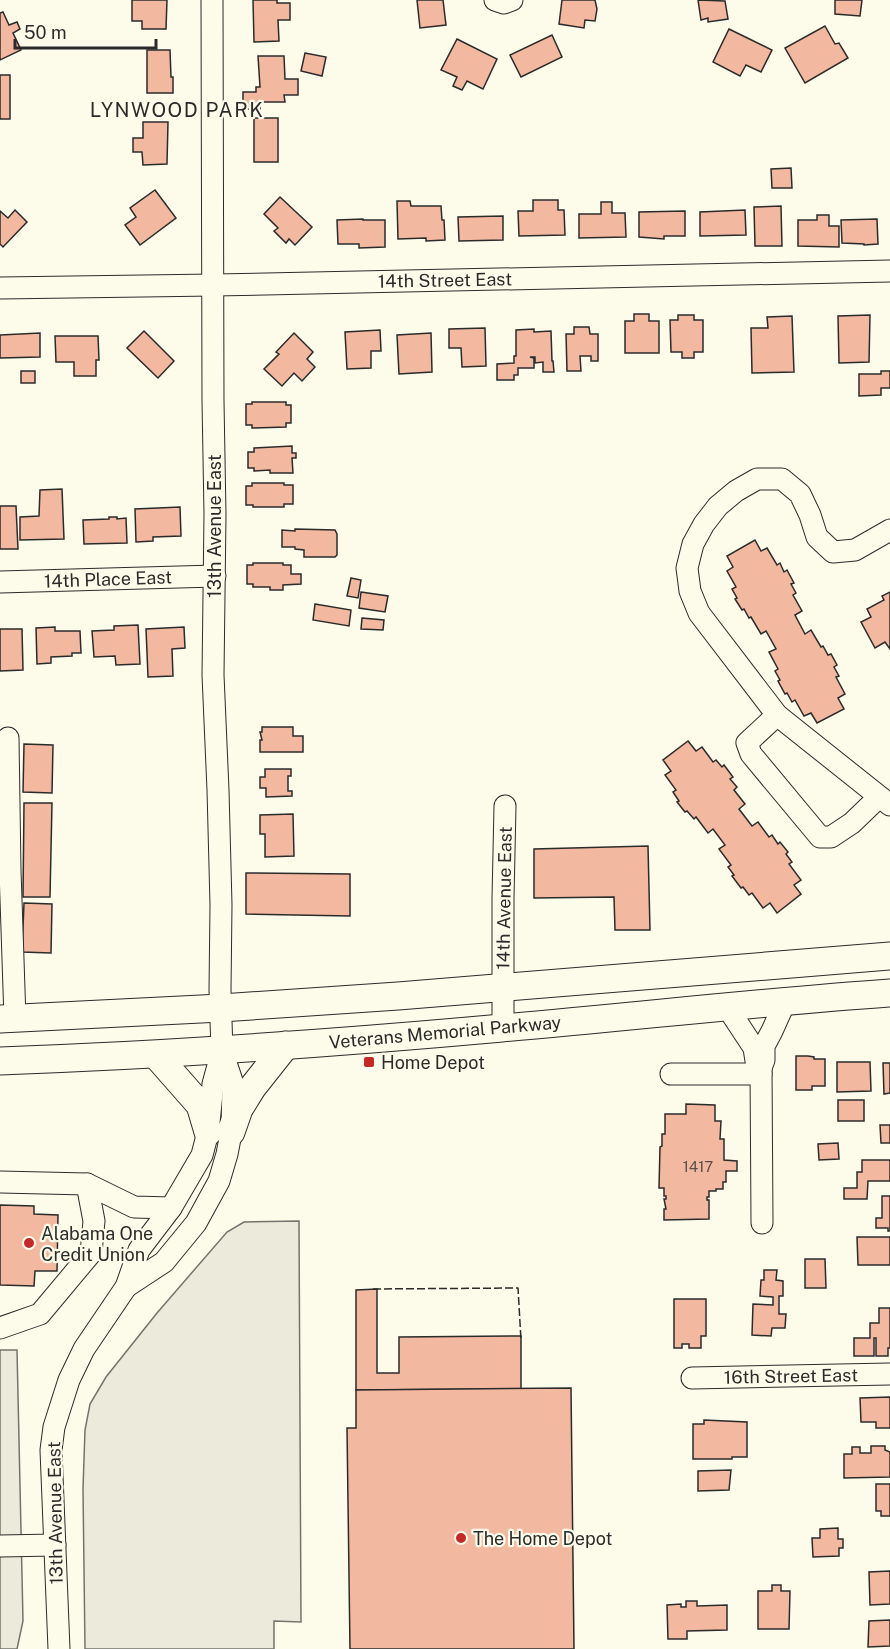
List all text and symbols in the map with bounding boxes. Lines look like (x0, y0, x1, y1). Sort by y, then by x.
scale bar (15, 12, 156, 50)
text: 50 m (24, 22, 67, 43)
district label: LYNWOOD PARK (90, 98, 264, 122)
street label: 14th Street East (378, 268, 512, 292)
street label: 13th Avenue East (204, 454, 225, 598)
street label: 14th Place East (44, 566, 172, 592)
street label: 14th Avenue East (492, 826, 516, 970)
street label: Veterans Memorial Parkway (328, 1011, 562, 1053)
place label: Home Depot (381, 1052, 485, 1073)
marker: Home Depot (362, 1055, 376, 1069)
house number: 1417 (683, 1158, 713, 1175)
place label: Alabama One Credit Union (41, 1223, 153, 1265)
marker: Alabama One Credit Union (22, 1236, 36, 1250)
street label: 16th Street East (724, 1364, 858, 1388)
street label: 13th Avenue East (43, 1441, 67, 1585)
place label: The Home Depot (473, 1528, 613, 1549)
marker: The Home Depot (454, 1531, 468, 1545)

